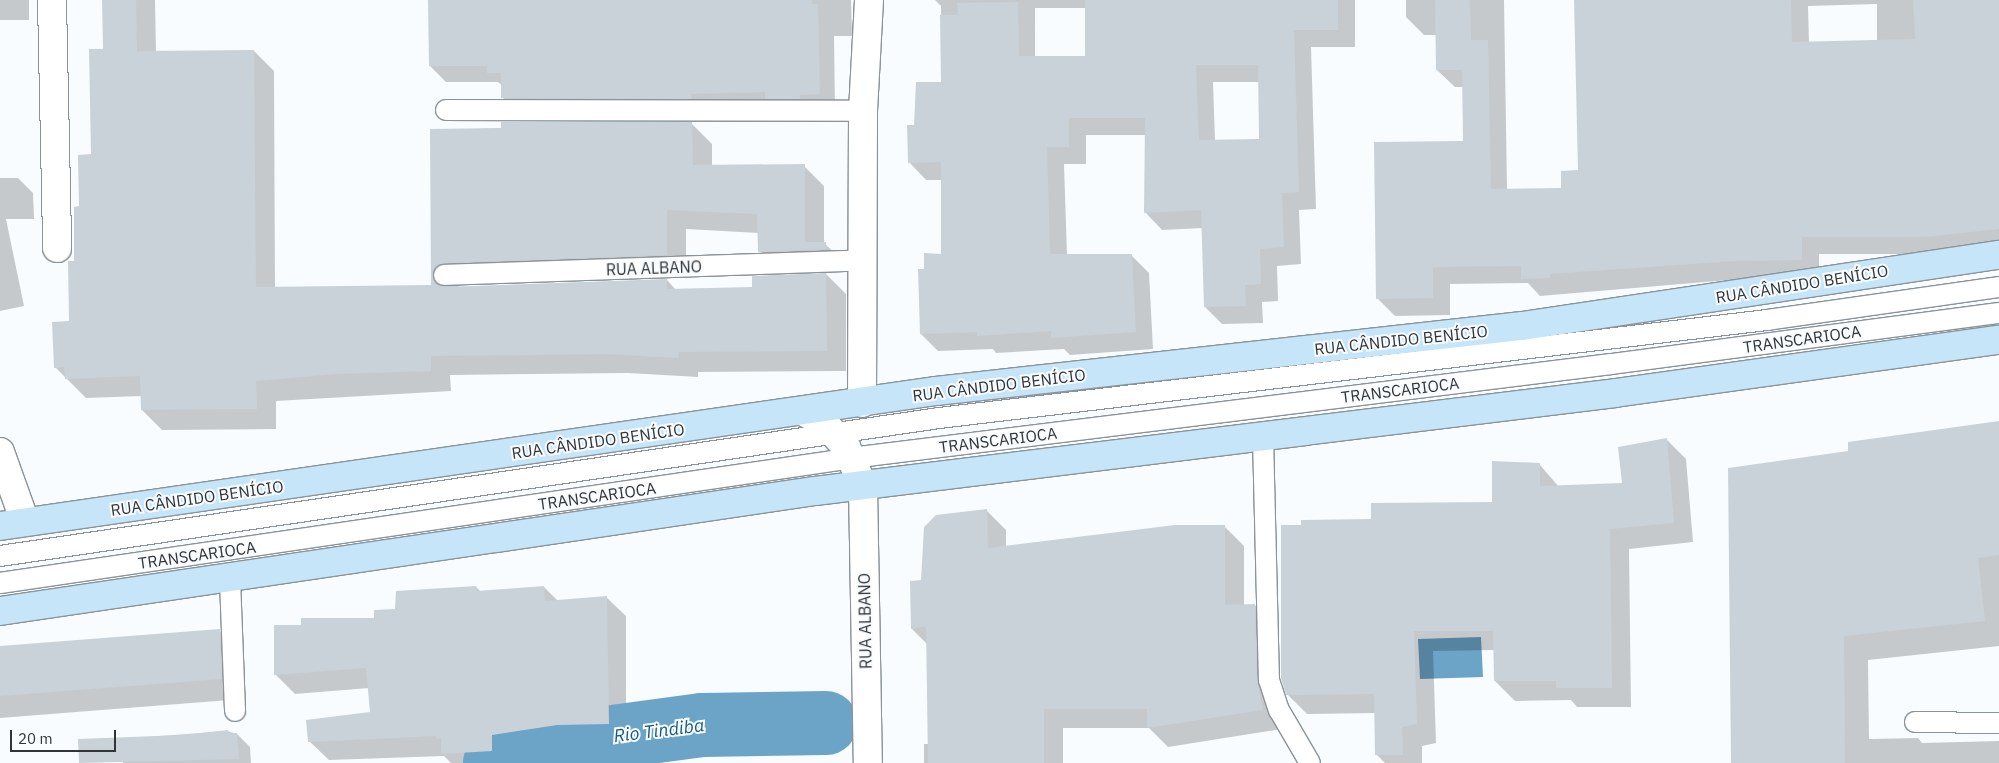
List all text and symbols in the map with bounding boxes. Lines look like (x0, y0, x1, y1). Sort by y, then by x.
street label: RUA ALBANO (606, 257, 702, 279)
street label: RUA CÂNDIDO BENÍCIO (1714, 261, 1890, 307)
street label: RUA CÂNDIDO BENÍCIO (1313, 321, 1489, 359)
street label: TRANSCARIOCA (1742, 321, 1862, 357)
street label: RUA CÂNDIDO BENÍCIO (911, 365, 1087, 405)
street label: TRANSCARIOCA (1340, 373, 1460, 407)
street label: RUA CÂNDIDO BENÍCIO (510, 419, 686, 463)
street label: TRANSCARIOCA (938, 423, 1058, 457)
street label: RUA CÂNDIDO BENÍCIO (109, 476, 285, 520)
street label: TRANSCARIOCA (537, 478, 657, 514)
street label: TRANSCARIOCA (137, 537, 257, 573)
street label: RUA ALBANO (855, 573, 875, 669)
water label: Rio Tindiba (612, 715, 706, 747)
scale bar (12, 720, 119, 752)
text: 20 m (18, 729, 53, 748)

